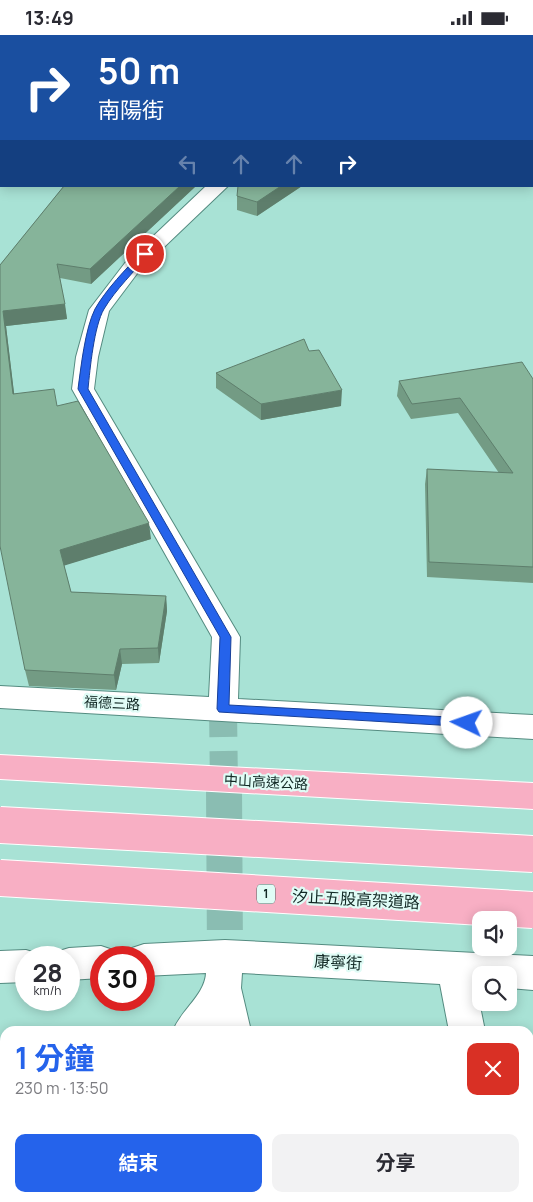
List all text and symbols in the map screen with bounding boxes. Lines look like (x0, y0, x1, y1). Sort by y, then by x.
text: 13:49 (25, 5, 74, 31)
text: 50 m (98, 47, 180, 95)
icon: right (15, 55, 80, 120)
text: 南陽街 (98, 95, 164, 125)
icon: left (174, 150, 202, 178)
icon: ahead (227, 150, 255, 178)
icon: ahead (280, 150, 308, 178)
icon: right (333, 150, 361, 178)
pin (124, 233, 166, 275)
icon: arrive (131, 240, 159, 268)
street label: 福德三路 (84, 692, 140, 713)
position arrow (440, 696, 492, 748)
street label: 中山高速公路 (224, 770, 308, 793)
road number: 1 (257, 885, 275, 904)
street label: 汐止五股高架道路 (292, 885, 420, 913)
map controls (472, 911, 517, 1011)
button: sound (472, 911, 517, 956)
speed limit sign: 30 (90, 946, 155, 1011)
street label: 康寧街 (313, 950, 363, 974)
text: 28 (32, 955, 63, 990)
button: search (472, 966, 517, 1011)
text: km/h (34, 982, 61, 999)
text: 1 分鐘 (15, 1037, 94, 1078)
button: close (467, 1043, 519, 1095)
text: 230 m · 13:50 (15, 1077, 108, 1099)
button: 結束 (15, 1134, 262, 1192)
button: 分享 (272, 1134, 519, 1192)

